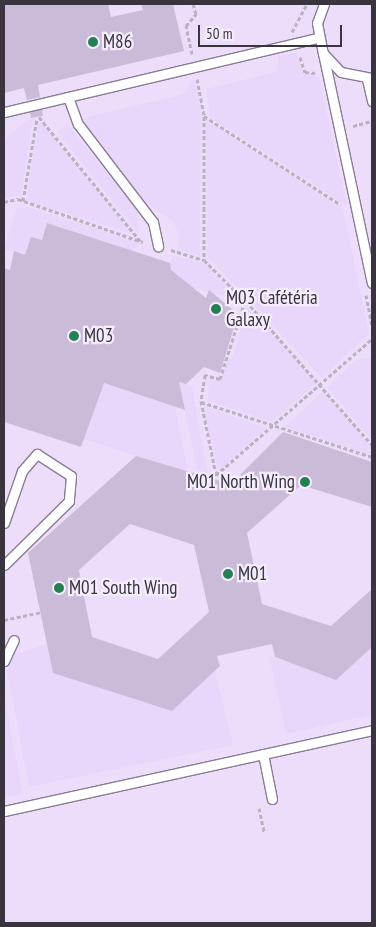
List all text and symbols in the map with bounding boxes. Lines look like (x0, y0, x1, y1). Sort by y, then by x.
scale bar (201, 15, 345, 47)
text: 50 m (206, 24, 232, 43)
place label: M86 (103, 31, 132, 53)
marker: M86 (87, 36, 99, 48)
place label: M03 Cafétéria Galaxy (226, 287, 318, 331)
marker: M03 Cafétéria Galaxy (210, 303, 222, 315)
place label: M03 (84, 325, 113, 347)
marker: M03 (68, 330, 80, 342)
place label: M01 North Wing (187, 471, 295, 493)
marker: M01 North Wing (299, 476, 311, 488)
place label: M01 (238, 563, 267, 585)
marker: M01 (222, 568, 234, 580)
place label: M01 South Wing (69, 577, 178, 599)
marker: M01 South Wing (53, 582, 65, 594)

